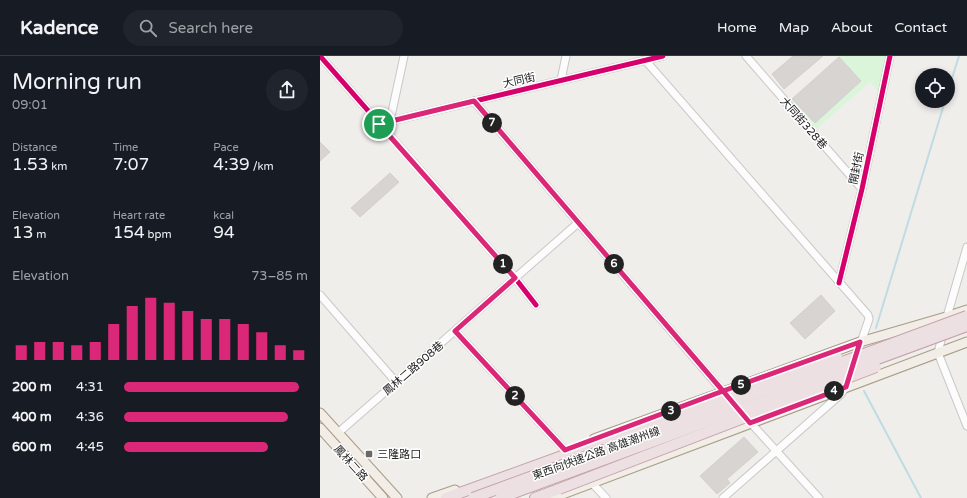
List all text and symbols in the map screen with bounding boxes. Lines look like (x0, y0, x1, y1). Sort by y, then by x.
search box (123, 10, 403, 46)
text: Kadence (20, 17, 99, 39)
icon: search (137, 17, 159, 39)
text: Search here (169, 19, 253, 37)
text: Home (717, 19, 757, 36)
text: Map (779, 19, 809, 36)
text: About (831, 19, 873, 36)
text: Contact (895, 19, 947, 36)
map controls (915, 68, 955, 108)
button: locate (915, 68, 955, 108)
text: Morning run (12, 69, 142, 95)
button: share (266, 69, 308, 111)
street label: 大同街 (502, 70, 537, 91)
street label: 大同街328巷 (777, 95, 830, 152)
text: 09:01 (12, 97, 48, 113)
pin (362, 107, 396, 141)
icon: arrive (368, 113, 390, 135)
pin: 7 (482, 113, 502, 133)
text: 7 (489, 116, 495, 129)
text: Distance (12, 141, 57, 154)
text: Time (113, 141, 138, 154)
text: Pace (213, 141, 239, 154)
street label: 開封街 (847, 151, 866, 186)
text: 1.53 (12, 154, 48, 175)
text: 7:07 (113, 154, 149, 175)
text: 4:39 (213, 154, 250, 175)
text: km (48, 160, 67, 173)
text: /km (250, 160, 274, 173)
text: Elevation (12, 209, 60, 222)
text: Heart rate (113, 209, 165, 222)
text: kcal (213, 209, 234, 222)
text: 13 (12, 222, 33, 243)
text: 154 (113, 222, 145, 243)
text: 94 (213, 222, 235, 243)
text: m (33, 228, 46, 241)
text: bpm (145, 228, 172, 241)
pin: 1 (493, 254, 513, 274)
pin: 6 (604, 254, 624, 274)
text: 1 (500, 257, 506, 270)
text: 6 (611, 257, 617, 270)
text: Elevation (12, 268, 69, 284)
text: 73–85 m (251, 268, 308, 284)
street label: 鳳林二路908巷 (380, 339, 446, 398)
pin: 5 (731, 375, 751, 395)
text: 5 (738, 378, 744, 391)
text: 200 m (12, 379, 52, 395)
text: 4:31 (76, 379, 104, 395)
pin: 4 (824, 381, 844, 401)
text: 4 (831, 384, 837, 397)
pin: 2 (505, 386, 525, 406)
text: 2 (512, 389, 518, 402)
pin: 3 (661, 401, 681, 421)
text: 3 (668, 404, 674, 417)
text: 400 m (12, 409, 52, 425)
text: 4:36 (76, 409, 104, 425)
street label: 東西向快速公路 高雄潮州線 (531, 424, 662, 483)
text: 600 m (12, 439, 52, 455)
text: 4:45 (76, 439, 104, 455)
street label: 鳳林二路 (331, 443, 370, 484)
place label: 三隆路口 (377, 448, 421, 461)
marker: 三隆路口 (364, 449, 374, 459)

